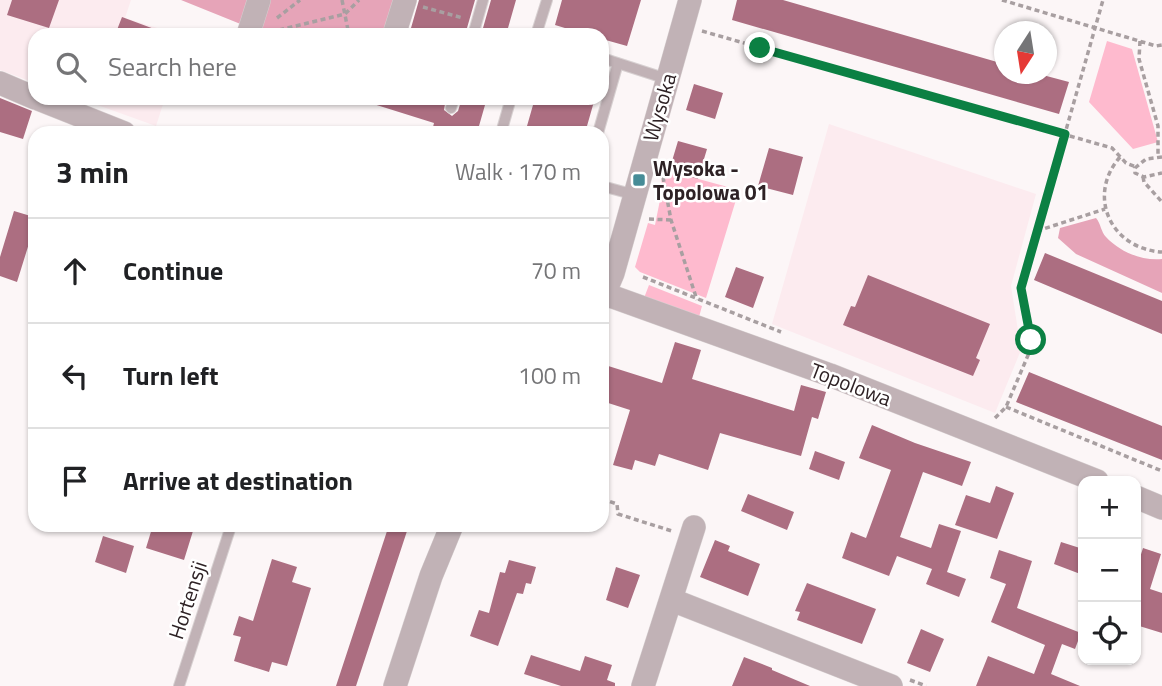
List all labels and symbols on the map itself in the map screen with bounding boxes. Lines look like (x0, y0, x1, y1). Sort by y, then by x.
north arrow (994, 21, 1057, 84)
route end (744, 32, 775, 63)
street label: Wysoka (634, 69, 684, 145)
place label: Wysoka - Topolowa 01 (653, 152, 768, 208)
marker: Wysoka - Topolowa 01 (631, 172, 647, 188)
route start (1015, 324, 1046, 355)
street label: Topolowa (806, 354, 897, 414)
street label: Hortensji (159, 557, 215, 643)

